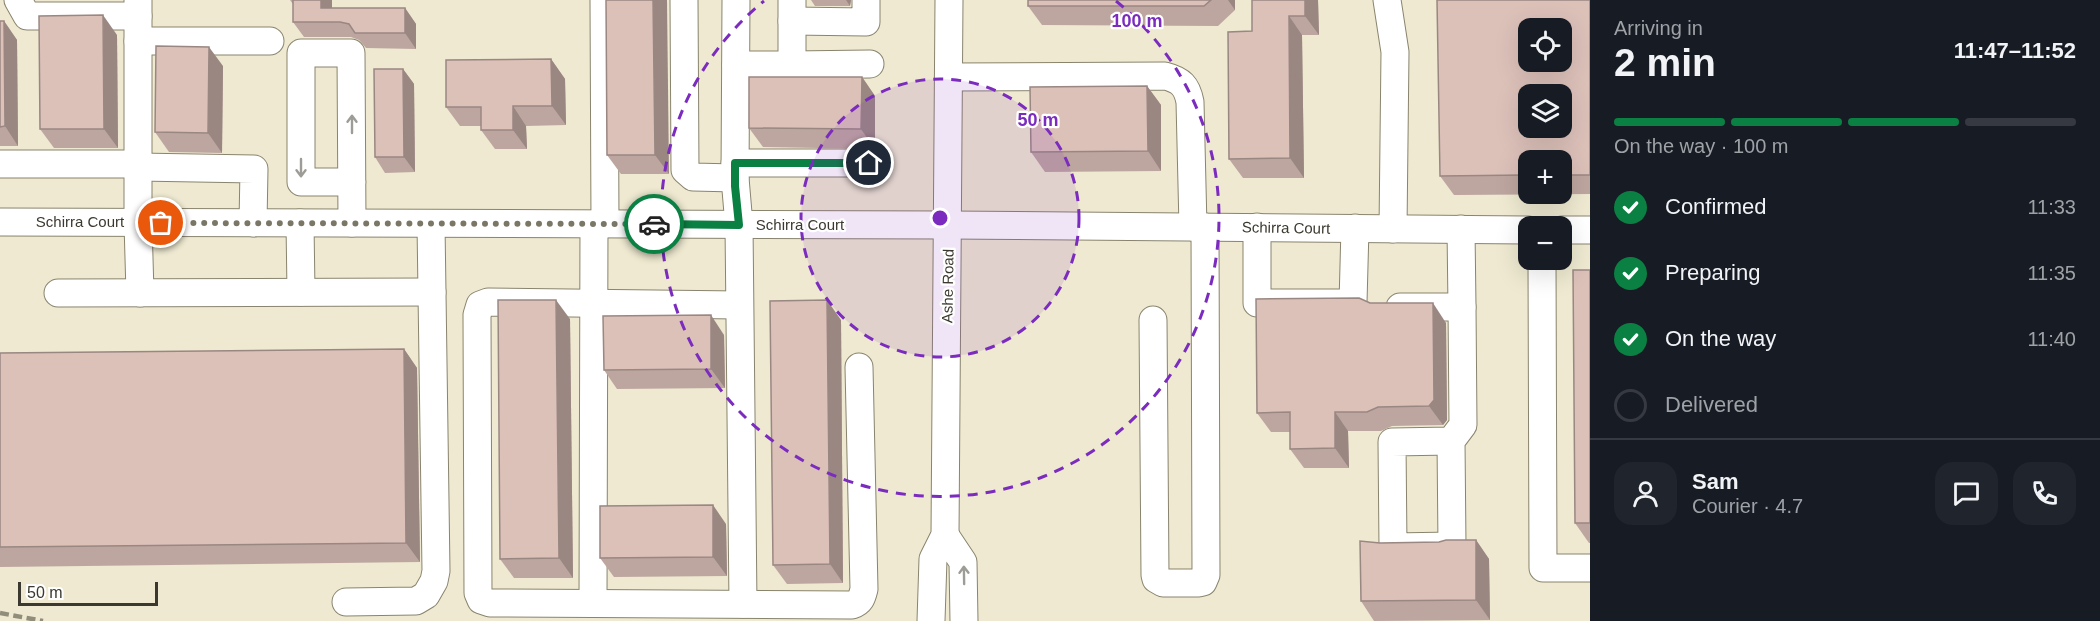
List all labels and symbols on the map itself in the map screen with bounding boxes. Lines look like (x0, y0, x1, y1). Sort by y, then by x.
text: 100 m (1111, 11, 1163, 31)
text: 50 m (1017, 110, 1059, 130)
one-way arrow (346, 114, 358, 134)
pin (843, 137, 894, 188)
one-way arrow (295, 158, 307, 178)
courier (624, 194, 684, 254)
pin (135, 197, 186, 248)
centre of rings (930, 208, 950, 228)
street label: Schirra Court (36, 213, 125, 230)
street label: Schirra Court (756, 216, 845, 233)
street label: Schirra Court (1242, 218, 1331, 237)
street label: Ashe Road (938, 249, 957, 323)
one-way arrow (958, 566, 969, 586)
scale bar (18, 579, 158, 606)

